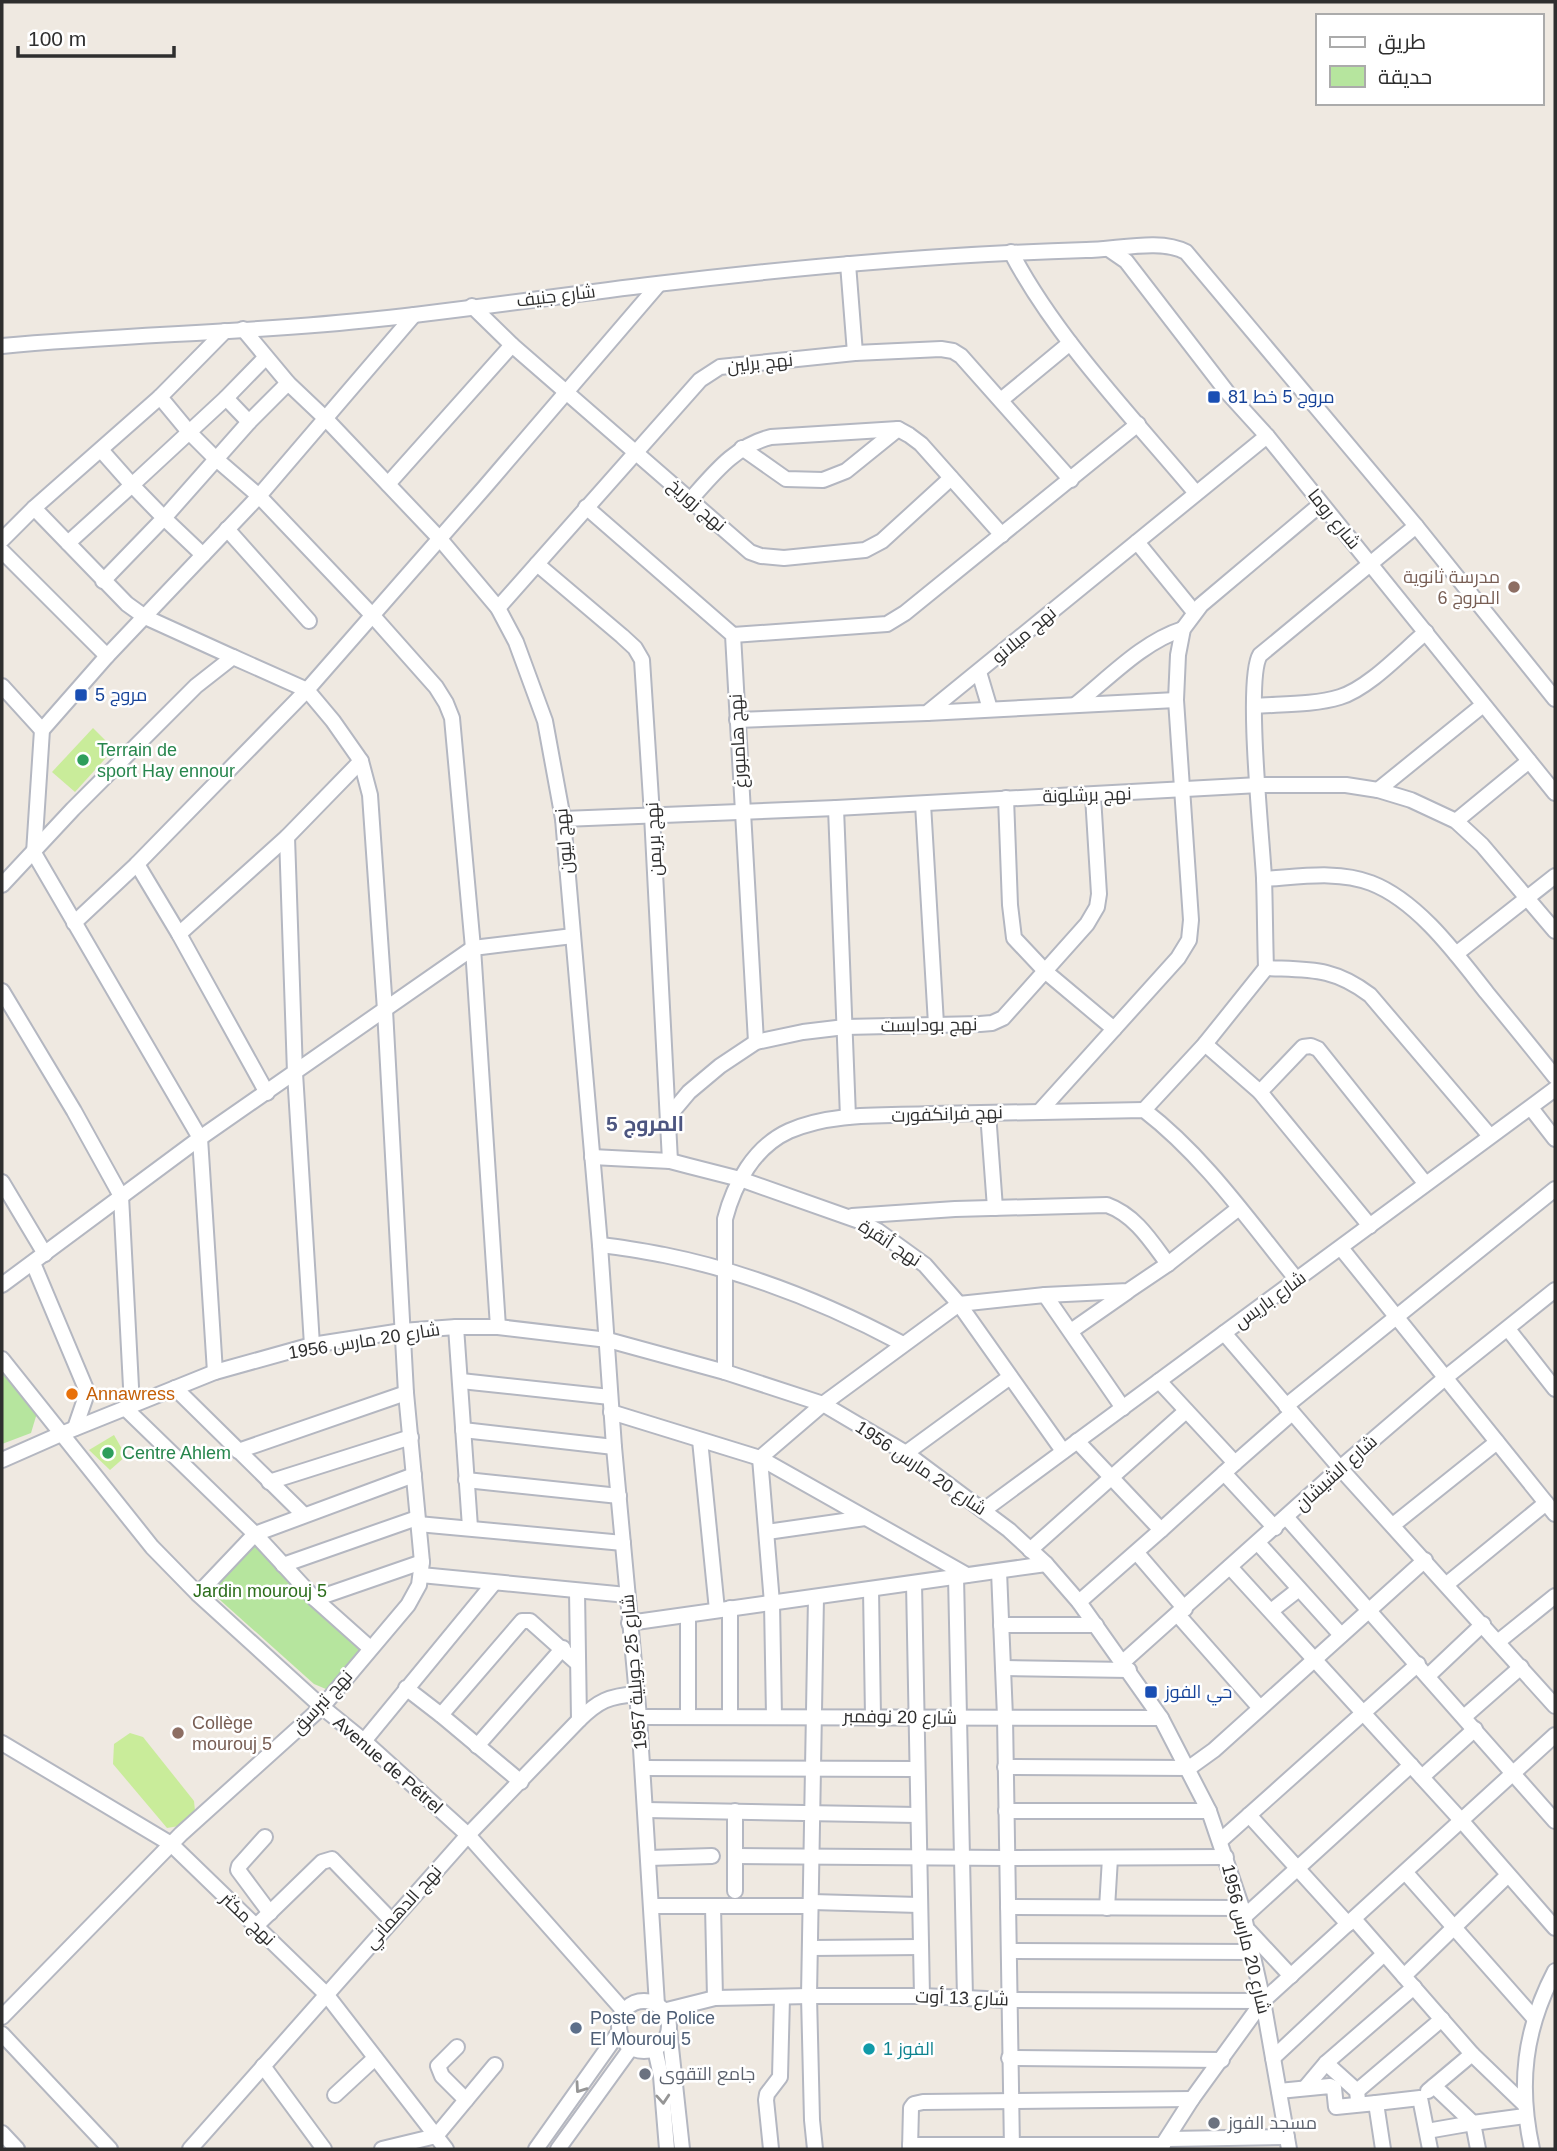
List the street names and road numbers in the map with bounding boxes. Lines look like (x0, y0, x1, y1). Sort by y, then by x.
street label: شارع جنيف (515, 281, 597, 313)
street label: نهج برلين (726, 350, 794, 378)
street label: نهج زوريخ (663, 475, 730, 537)
street label: شارع روما (1302, 485, 1364, 554)
street label: نهج ميلانو (988, 603, 1061, 669)
street label: نهج هامبورغ (726, 693, 752, 789)
street label: نهج برشلونة (1042, 783, 1132, 809)
street label: نهج بريمن (642, 801, 668, 877)
street label: نهج ليون (551, 807, 579, 875)
street label: نهج بودابست (880, 1014, 978, 1038)
street label: نهج فرانكفورت (891, 1102, 1003, 1128)
street label: نهج أنقرة (854, 1215, 925, 1272)
street label: شارع باريس (1230, 1267, 1311, 1334)
street label: شارع 20 مارس 1956 (287, 1319, 442, 1365)
street label: شارع 20 مارس 1956 (851, 1417, 990, 1521)
street label: شارع الشيشان (1291, 1431, 1382, 1516)
street label: شارع 25 جويلية 1957 (617, 1593, 653, 1751)
street label: نهج تبرسق (288, 1666, 358, 1739)
street label: شارع 20 نوفمبر (842, 1706, 957, 1730)
street label: Avenue de Pétrel (329, 1712, 447, 1818)
street label: نهج الدهماني (360, 1861, 449, 1955)
street label: شارع 20 مارس 1956 (1216, 1862, 1274, 2016)
street label: نهج مكثر (215, 1888, 279, 1951)
street label: شارع 13 أوت (915, 1985, 1009, 2012)

